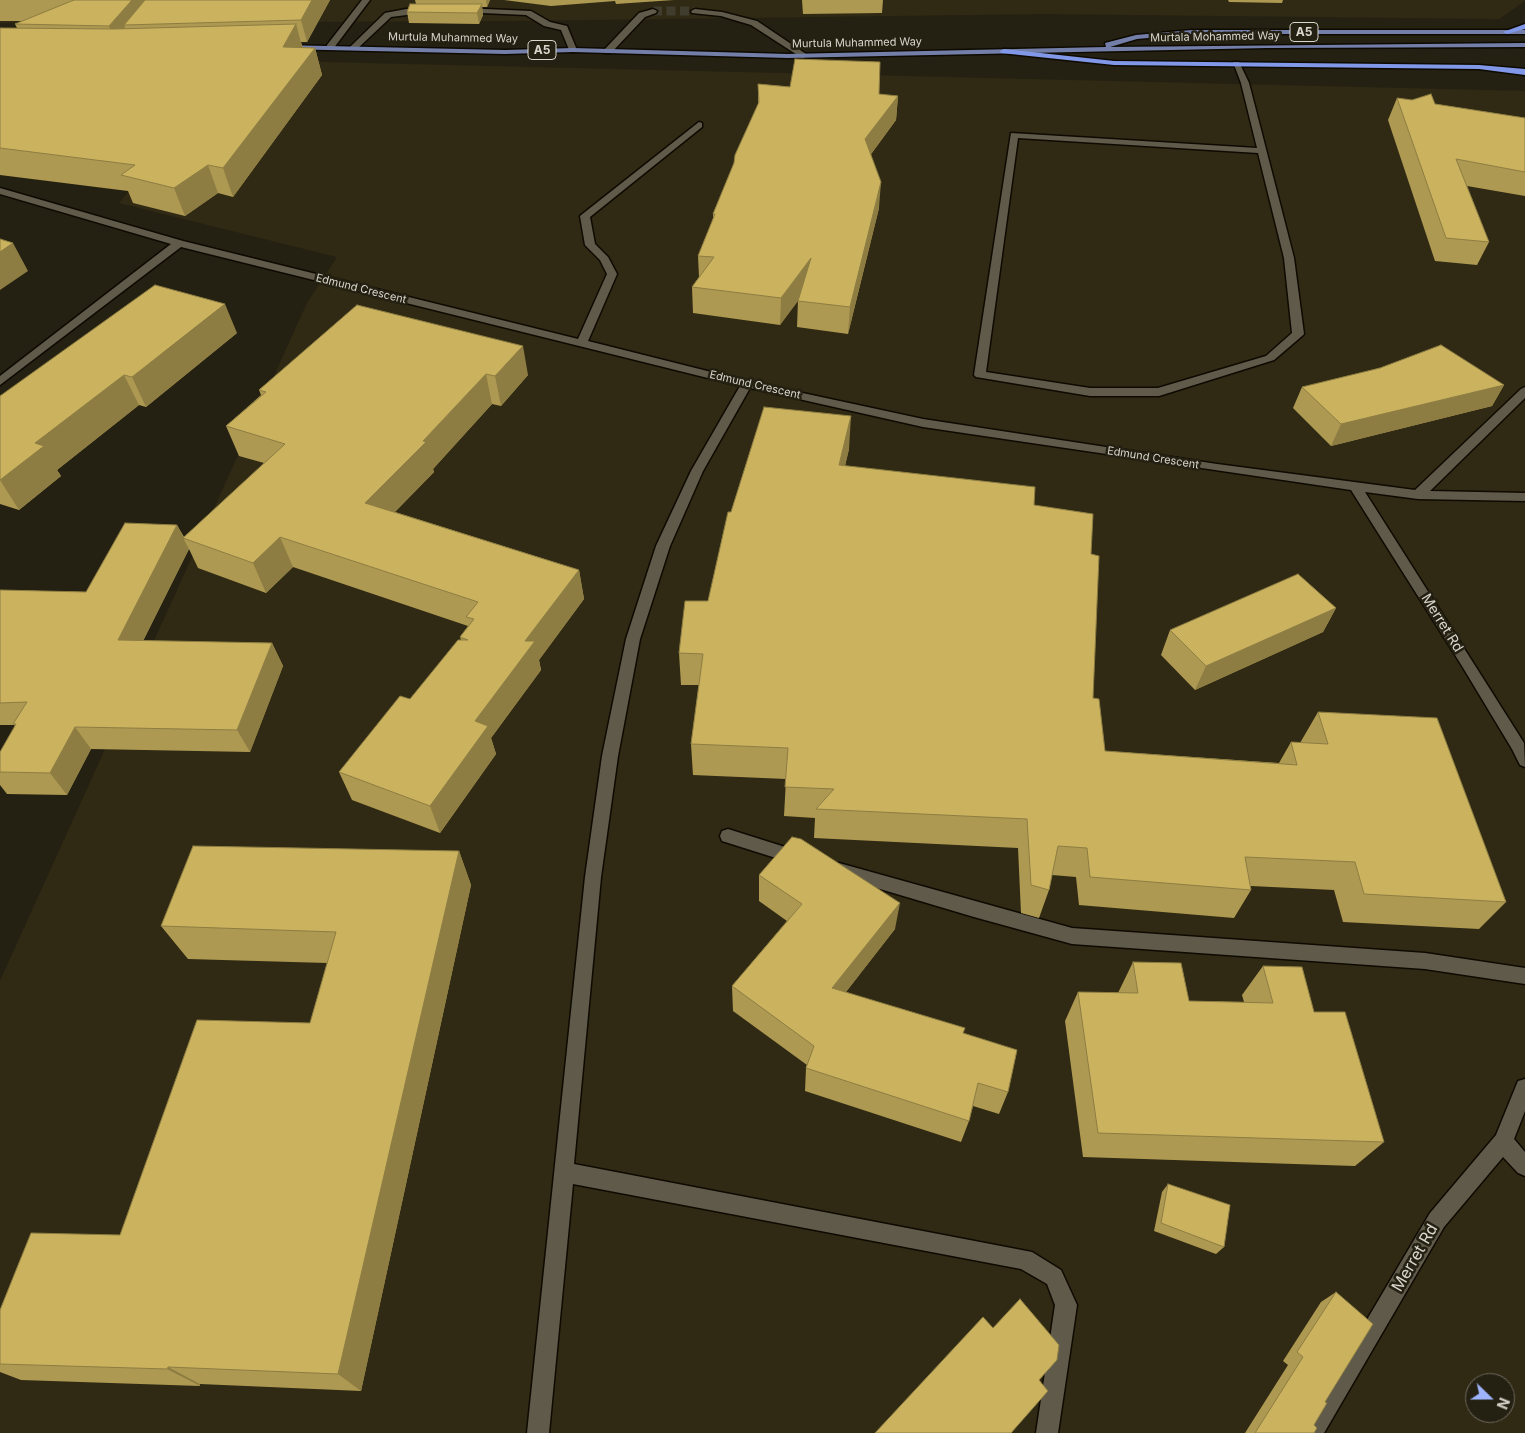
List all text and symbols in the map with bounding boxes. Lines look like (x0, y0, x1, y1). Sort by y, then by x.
road number: A5 (1290, 22, 1318, 42)
street label: Murtala Mohammed Way (1150, 29, 1280, 45)
street label: Murtula Muhammed Way (388, 30, 518, 46)
street label: Murtula Muhammed Way (792, 35, 922, 51)
road number: A5 (528, 40, 556, 60)
street label: Edmund Crescent (314, 271, 408, 307)
street label: Edmund Crescent (708, 368, 802, 402)
street label: Edmund Crescent (1106, 444, 1200, 472)
street label: Merret Rd (1418, 591, 1466, 655)
street label: Merret Rd (1388, 1221, 1442, 1295)
north arrow (1465, 1373, 1515, 1423)
text: N (1494, 1395, 1513, 1412)

